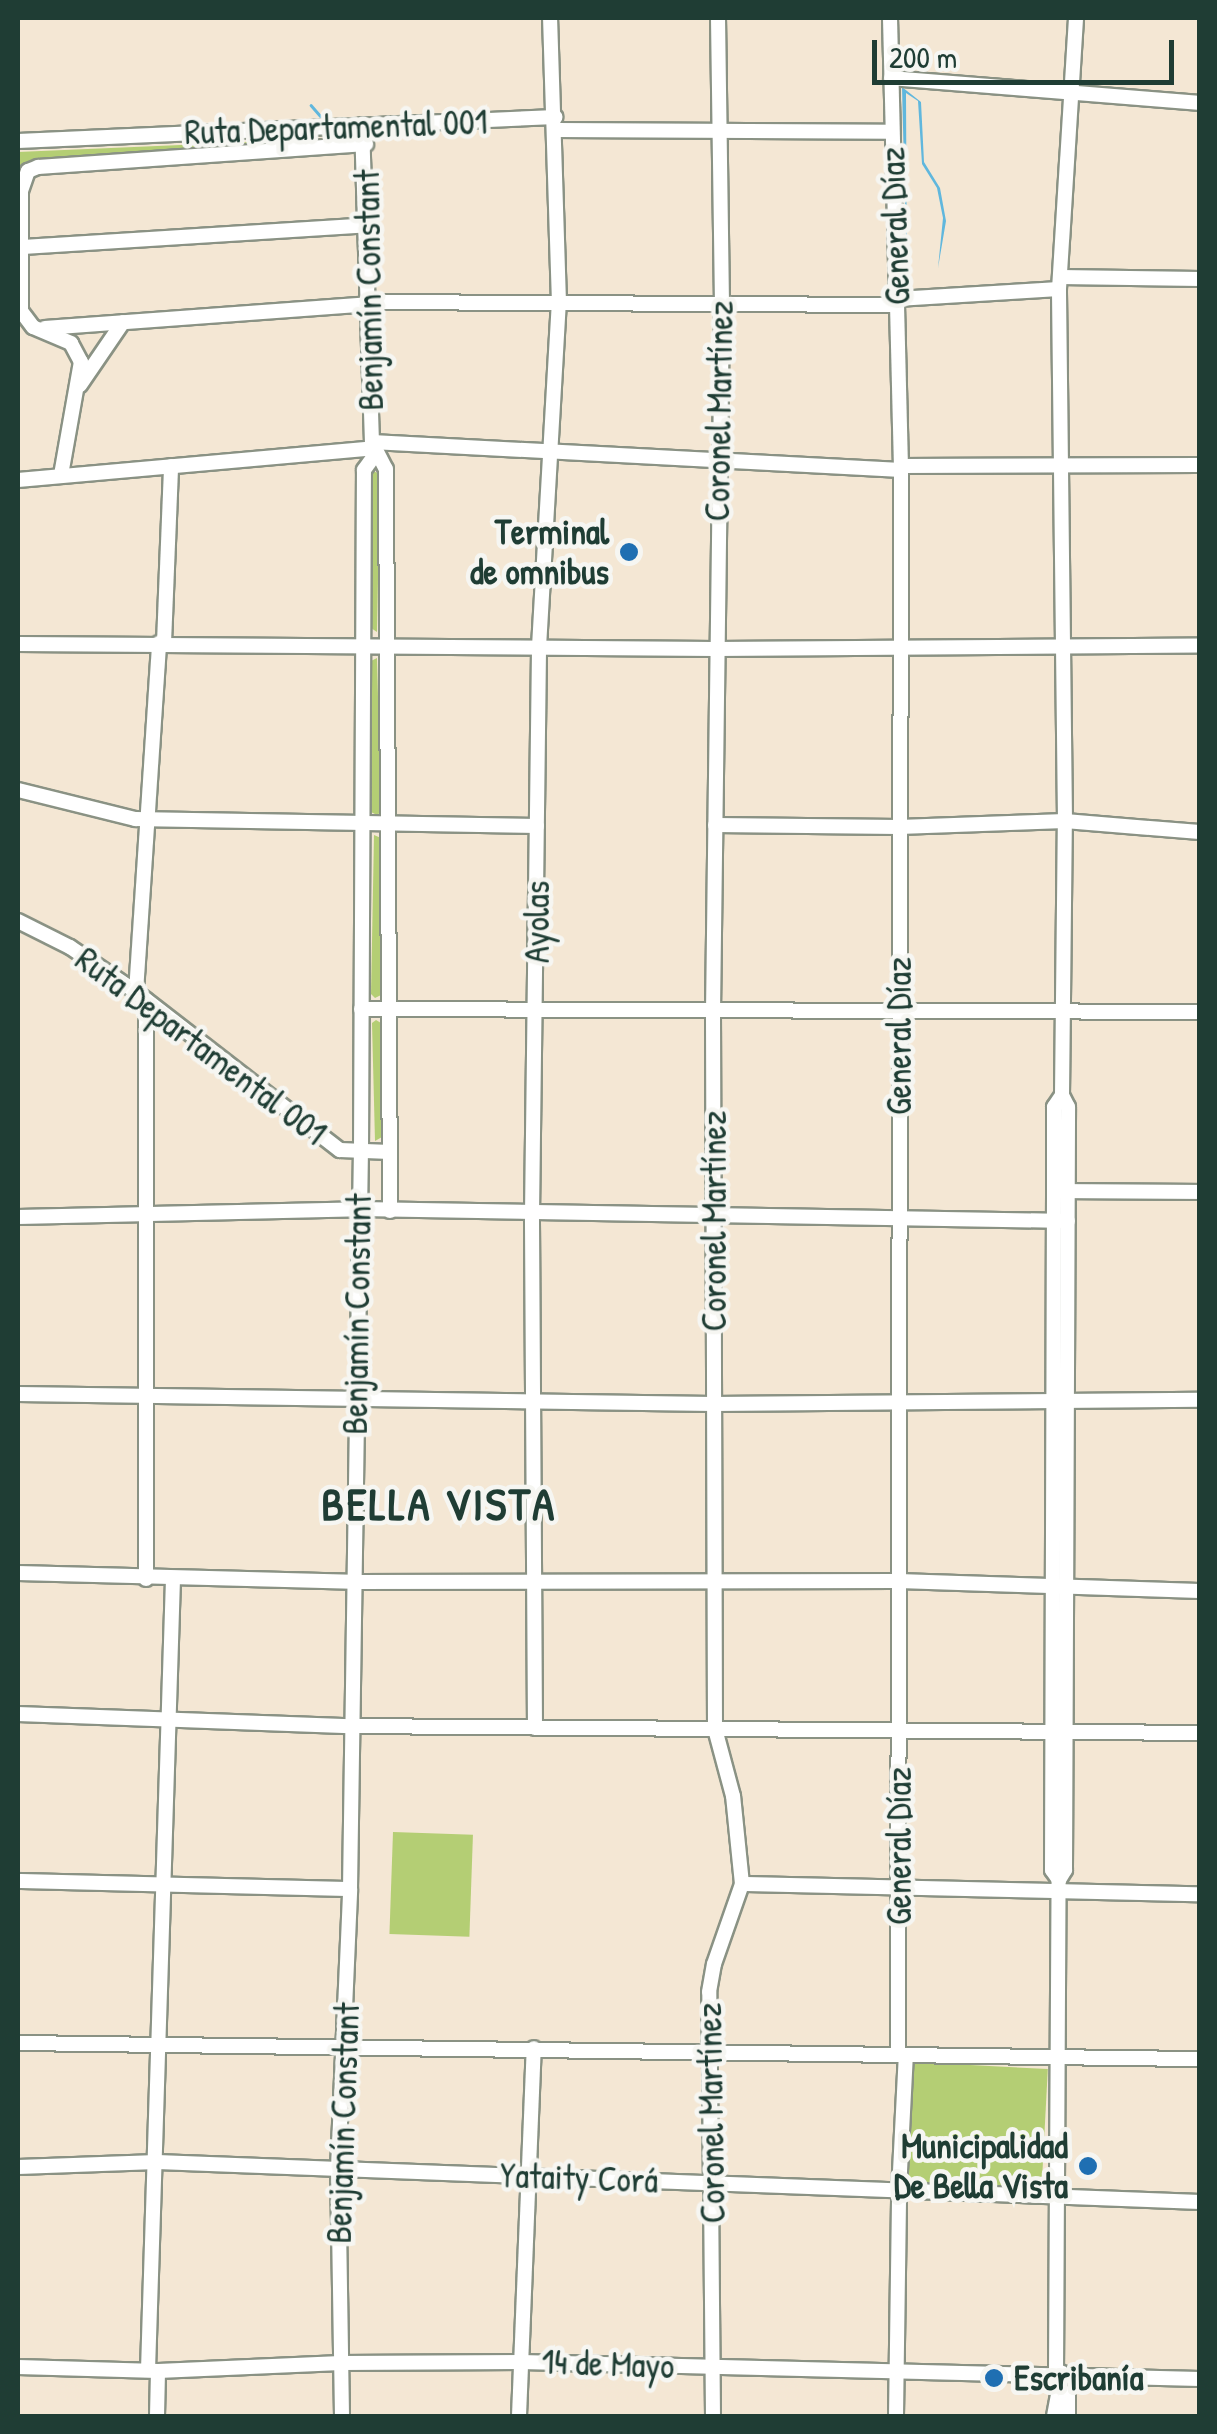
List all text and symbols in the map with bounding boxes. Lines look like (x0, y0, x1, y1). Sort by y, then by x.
scale bar (877, 20, 1180, 82)
text: 200 m (889, 37, 957, 77)
street label: Ruta Departamental 001 (184, 101, 488, 153)
street label: General Díaz (871, 146, 919, 306)
street label: Benjamín Constant (346, 169, 392, 411)
street label: Coronel Martínez (696, 300, 742, 522)
place label: Terminal de omnibus (470, 511, 609, 593)
marker: Terminal de omnibus (618, 541, 640, 563)
street label: Ayolas (516, 881, 558, 963)
street label: Ruta Departamental 001 (67, 938, 335, 1154)
street label: General Díaz (878, 957, 920, 1115)
street label: Coronel Martínez (693, 1111, 735, 1331)
street label: Benjamín Constant (334, 1193, 380, 1435)
district label: BELLA VISTA (321, 1477, 557, 1531)
street label: General Díaz (878, 1767, 920, 1925)
street label: Benjamín Constant (318, 2002, 368, 2244)
street label: Coronel Martínez (688, 2002, 734, 2224)
place label: Municipalidad De Bella Vista (894, 2125, 1068, 2207)
street label: Yataity Corá (499, 2154, 659, 2202)
marker: Municipalidad De Bella Vista (1077, 2155, 1099, 2177)
street label: 14 de Mayo (541, 2341, 675, 2387)
place label: Escribanía (1014, 2357, 1143, 2399)
marker: Escribanía (983, 2367, 1005, 2389)

